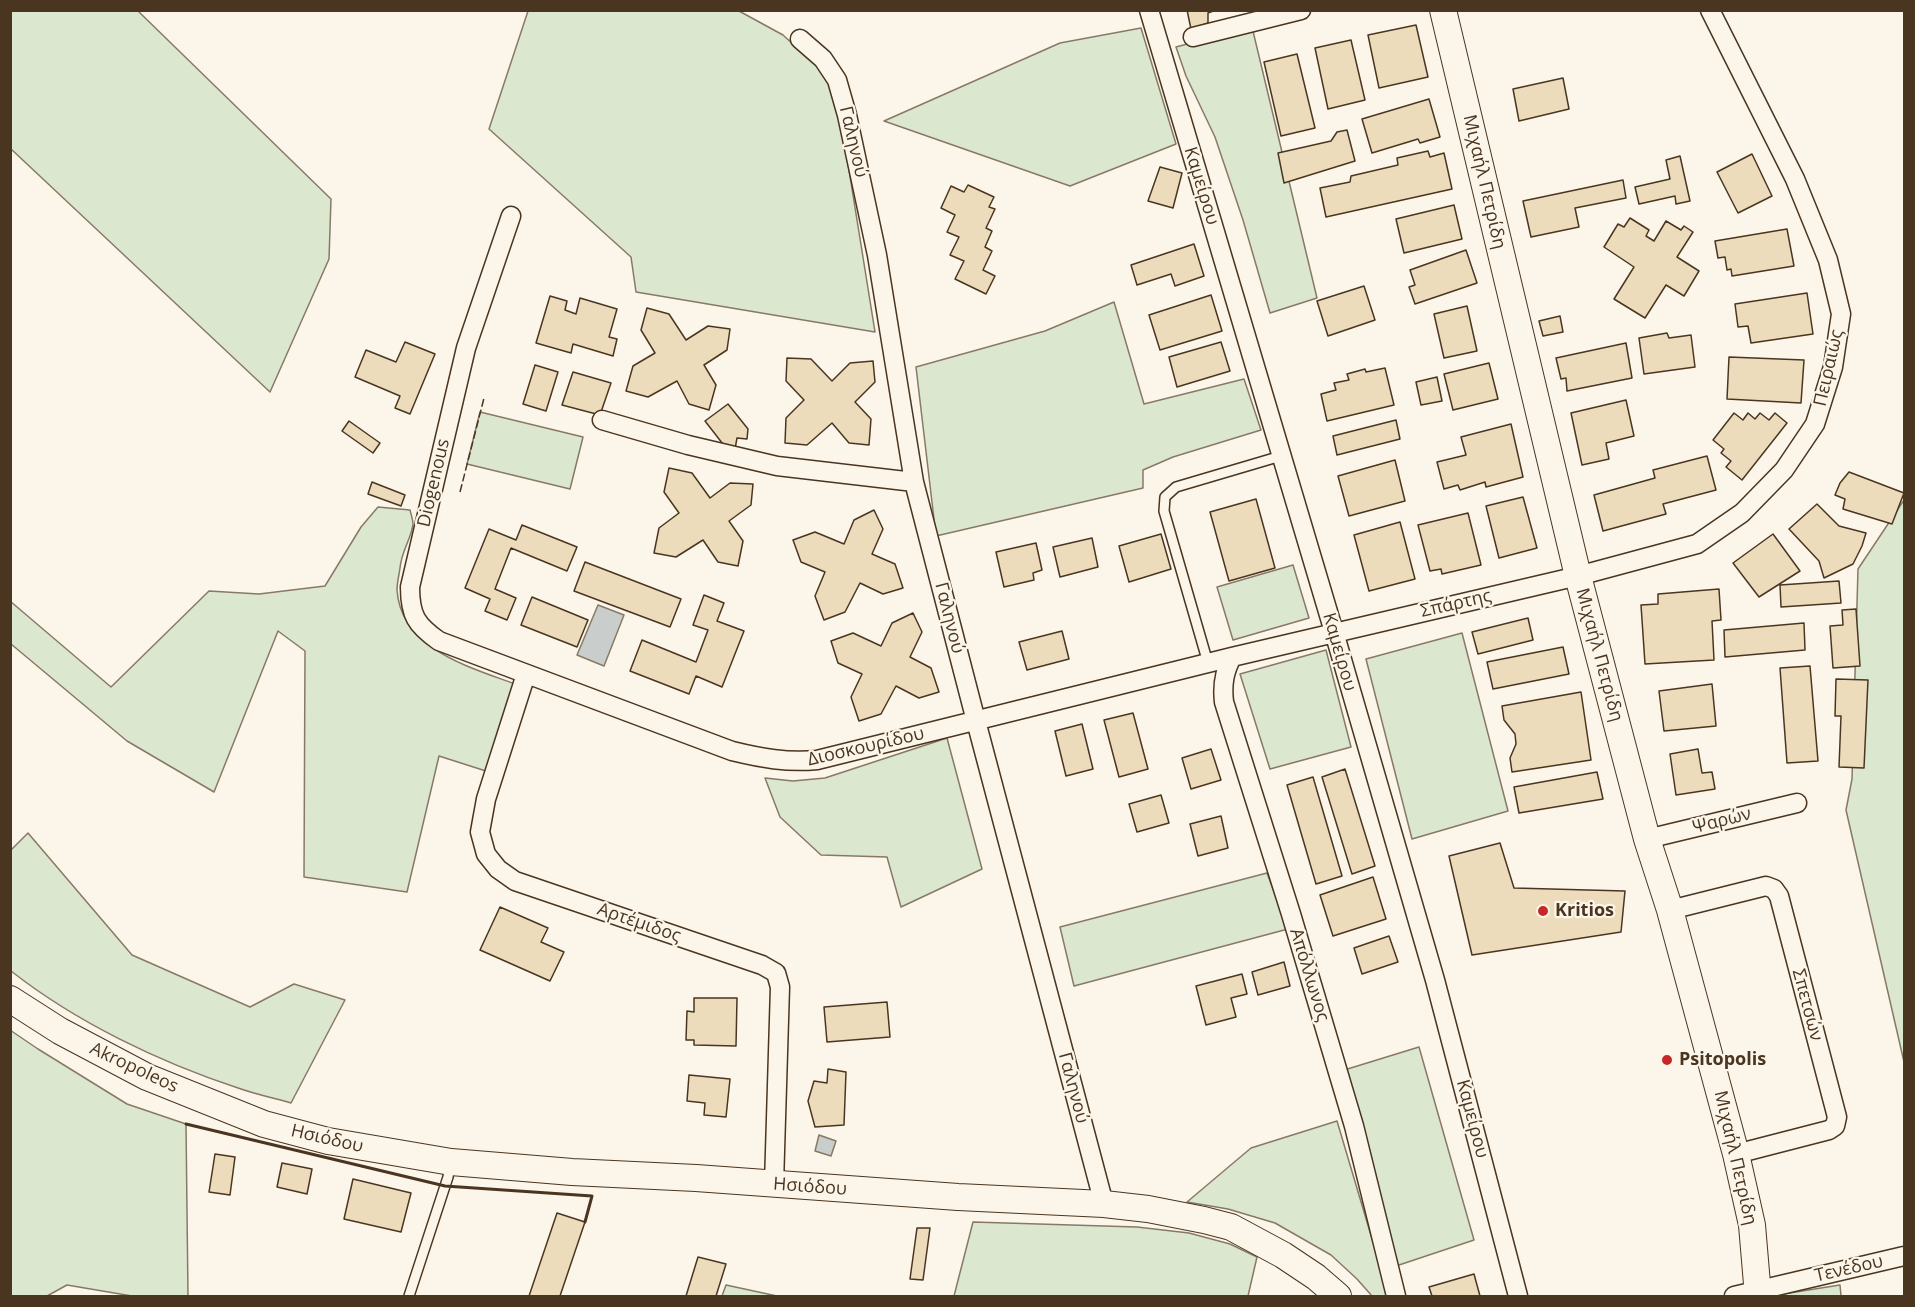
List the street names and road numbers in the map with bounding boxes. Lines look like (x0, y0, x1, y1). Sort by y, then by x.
street label: Γαληνού (834, 104, 872, 180)
street label: Μιχαήλ Πετρίδη (1458, 113, 1510, 251)
street label: Καμείρου (1179, 144, 1223, 228)
street label: Πειραιώς (1810, 327, 1848, 409)
street label: Diogenous (413, 437, 455, 529)
street label: Γαληνού (930, 580, 968, 656)
street label: Σπάρτης (1419, 585, 1493, 623)
street label: Μιχαήλ Πετρίδη (1571, 586, 1627, 724)
street label: Καμείρου (1318, 610, 1360, 694)
street label: Διοσκουρίδου (806, 723, 926, 771)
street label: Ψαρών (1690, 803, 1754, 839)
street label: Αρτέμιδος (594, 899, 684, 947)
street label: Απόλλωνος (1285, 926, 1333, 1024)
street label: Σπετσών (1787, 967, 1827, 1043)
street label: Akropoleos (86, 1038, 182, 1098)
street label: Γαληνού (1053, 1050, 1093, 1126)
street label: Καμείρου (1451, 1077, 1493, 1161)
street label: Μιχαήλ Πετρίδη (1709, 1089, 1761, 1227)
street label: Ησιόδου (289, 1120, 365, 1158)
street label: Ησιόδου (772, 1174, 848, 1200)
street label: Τενέδου (1813, 1251, 1885, 1287)

